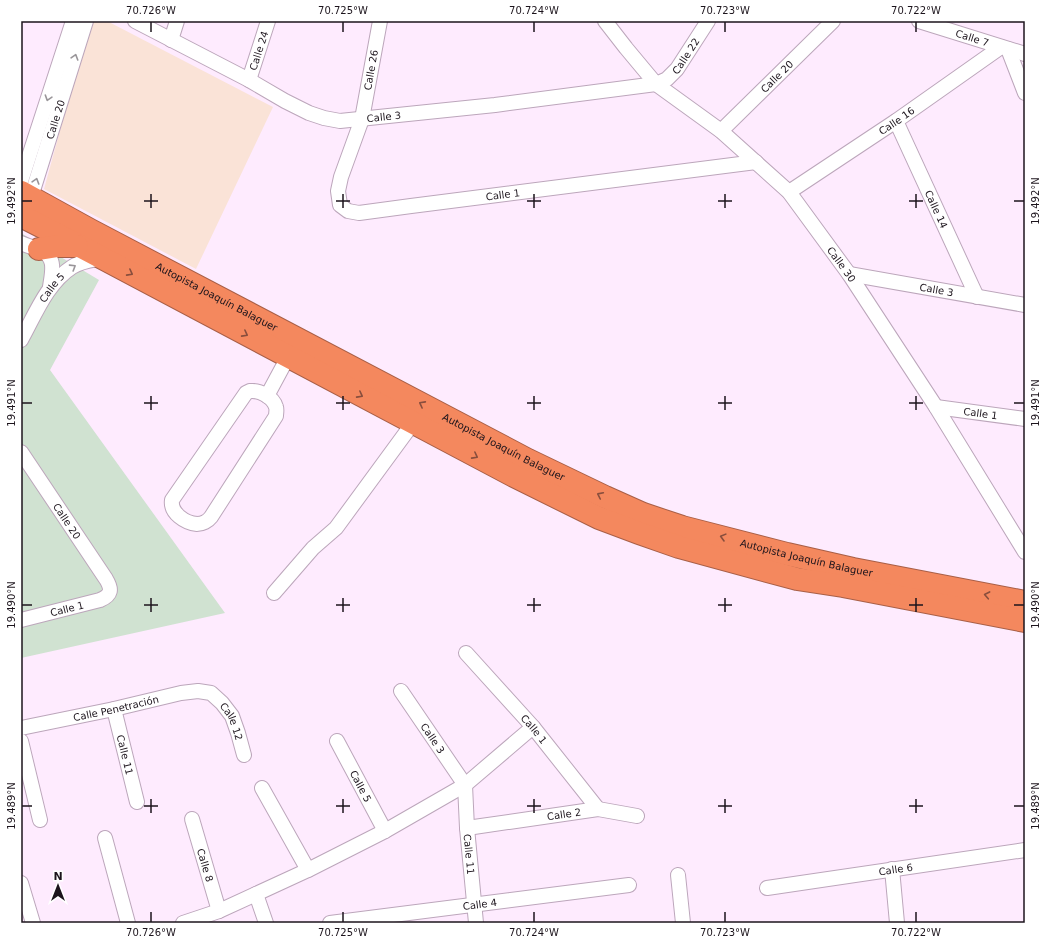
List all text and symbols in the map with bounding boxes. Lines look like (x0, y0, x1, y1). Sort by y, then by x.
text: 70.726°W (126, 5, 176, 16)
text: 70.725°W (318, 5, 368, 16)
text: 70.724°W (509, 5, 559, 16)
text: 70.723°W (700, 5, 750, 16)
text: 70.722°W (891, 5, 941, 16)
street label: Calle 7 (954, 27, 991, 48)
street label: Calle 24 (247, 29, 270, 72)
street label: Calle 22 (670, 36, 701, 76)
street label: Calle 26 (362, 49, 380, 91)
one-way arrow (70, 53, 79, 60)
street label: Calle 20 (758, 58, 795, 95)
one-way arrow (44, 94, 53, 101)
street label: Calle 20 (44, 98, 67, 140)
street label: Calle 16 (876, 104, 916, 137)
street label: Calle 3 (366, 109, 401, 124)
text: 19.492°N (6, 177, 17, 225)
one-way arrow (31, 177, 40, 184)
text: 19.492°N (1030, 177, 1041, 225)
street label: Calle 1 (485, 187, 521, 202)
street label: Calle 14 (923, 188, 950, 230)
street label: Calle 30 (825, 244, 858, 284)
street label: Autopista Joaquín Balaguer (154, 260, 280, 333)
one-way arrow (69, 265, 76, 272)
one-way arrow (126, 268, 133, 276)
street label: Calle 5 (37, 270, 66, 304)
street label: Calle 3 (919, 281, 955, 298)
one-way arrow (241, 329, 248, 337)
text: 19.491°N (6, 379, 17, 427)
text: 19.491°N (1030, 379, 1041, 427)
one-way arrow (356, 390, 363, 397)
one-way arrow (419, 402, 426, 409)
street label: Calle 1 (963, 405, 998, 421)
street label: Autopista Joaquín Balaguer (441, 411, 568, 483)
one-way arrow (471, 451, 478, 458)
one-way arrow (597, 492, 605, 500)
street label: Calle 20 (51, 501, 83, 541)
one-way arrow (720, 534, 726, 542)
street label: Autopista Joaquín Balaguer (739, 537, 875, 578)
text: 19.490°N (6, 581, 17, 629)
text: 19.490°N (1030, 581, 1041, 629)
one-way arrow (984, 591, 990, 599)
street label: Calle 1 (49, 600, 85, 618)
street label: Calle Penetración (72, 693, 160, 723)
street label: Calle 12 (218, 700, 245, 741)
street label: Calle 1 (519, 712, 549, 746)
street label: Calle 3 (419, 721, 447, 755)
street label: Calle 11 (115, 734, 136, 776)
street label: Calle 5 (348, 768, 374, 804)
text: 19.489°N (6, 782, 17, 830)
text: 19.489°N (1030, 782, 1041, 830)
street label: Calle 2 (546, 806, 582, 822)
street label: Calle 11 (462, 833, 477, 875)
street label: Calle 8 (195, 847, 216, 883)
street label: Calle 6 (878, 861, 913, 877)
north arrow (38, 866, 78, 906)
text: N (53, 870, 63, 883)
street label: Calle 4 (462, 896, 498, 912)
text: 70.726°W (126, 927, 176, 938)
text: 70.725°W (318, 927, 368, 938)
text: 70.724°W (509, 927, 559, 938)
text: 70.723°W (700, 927, 750, 938)
text: 70.722°W (891, 927, 941, 938)

